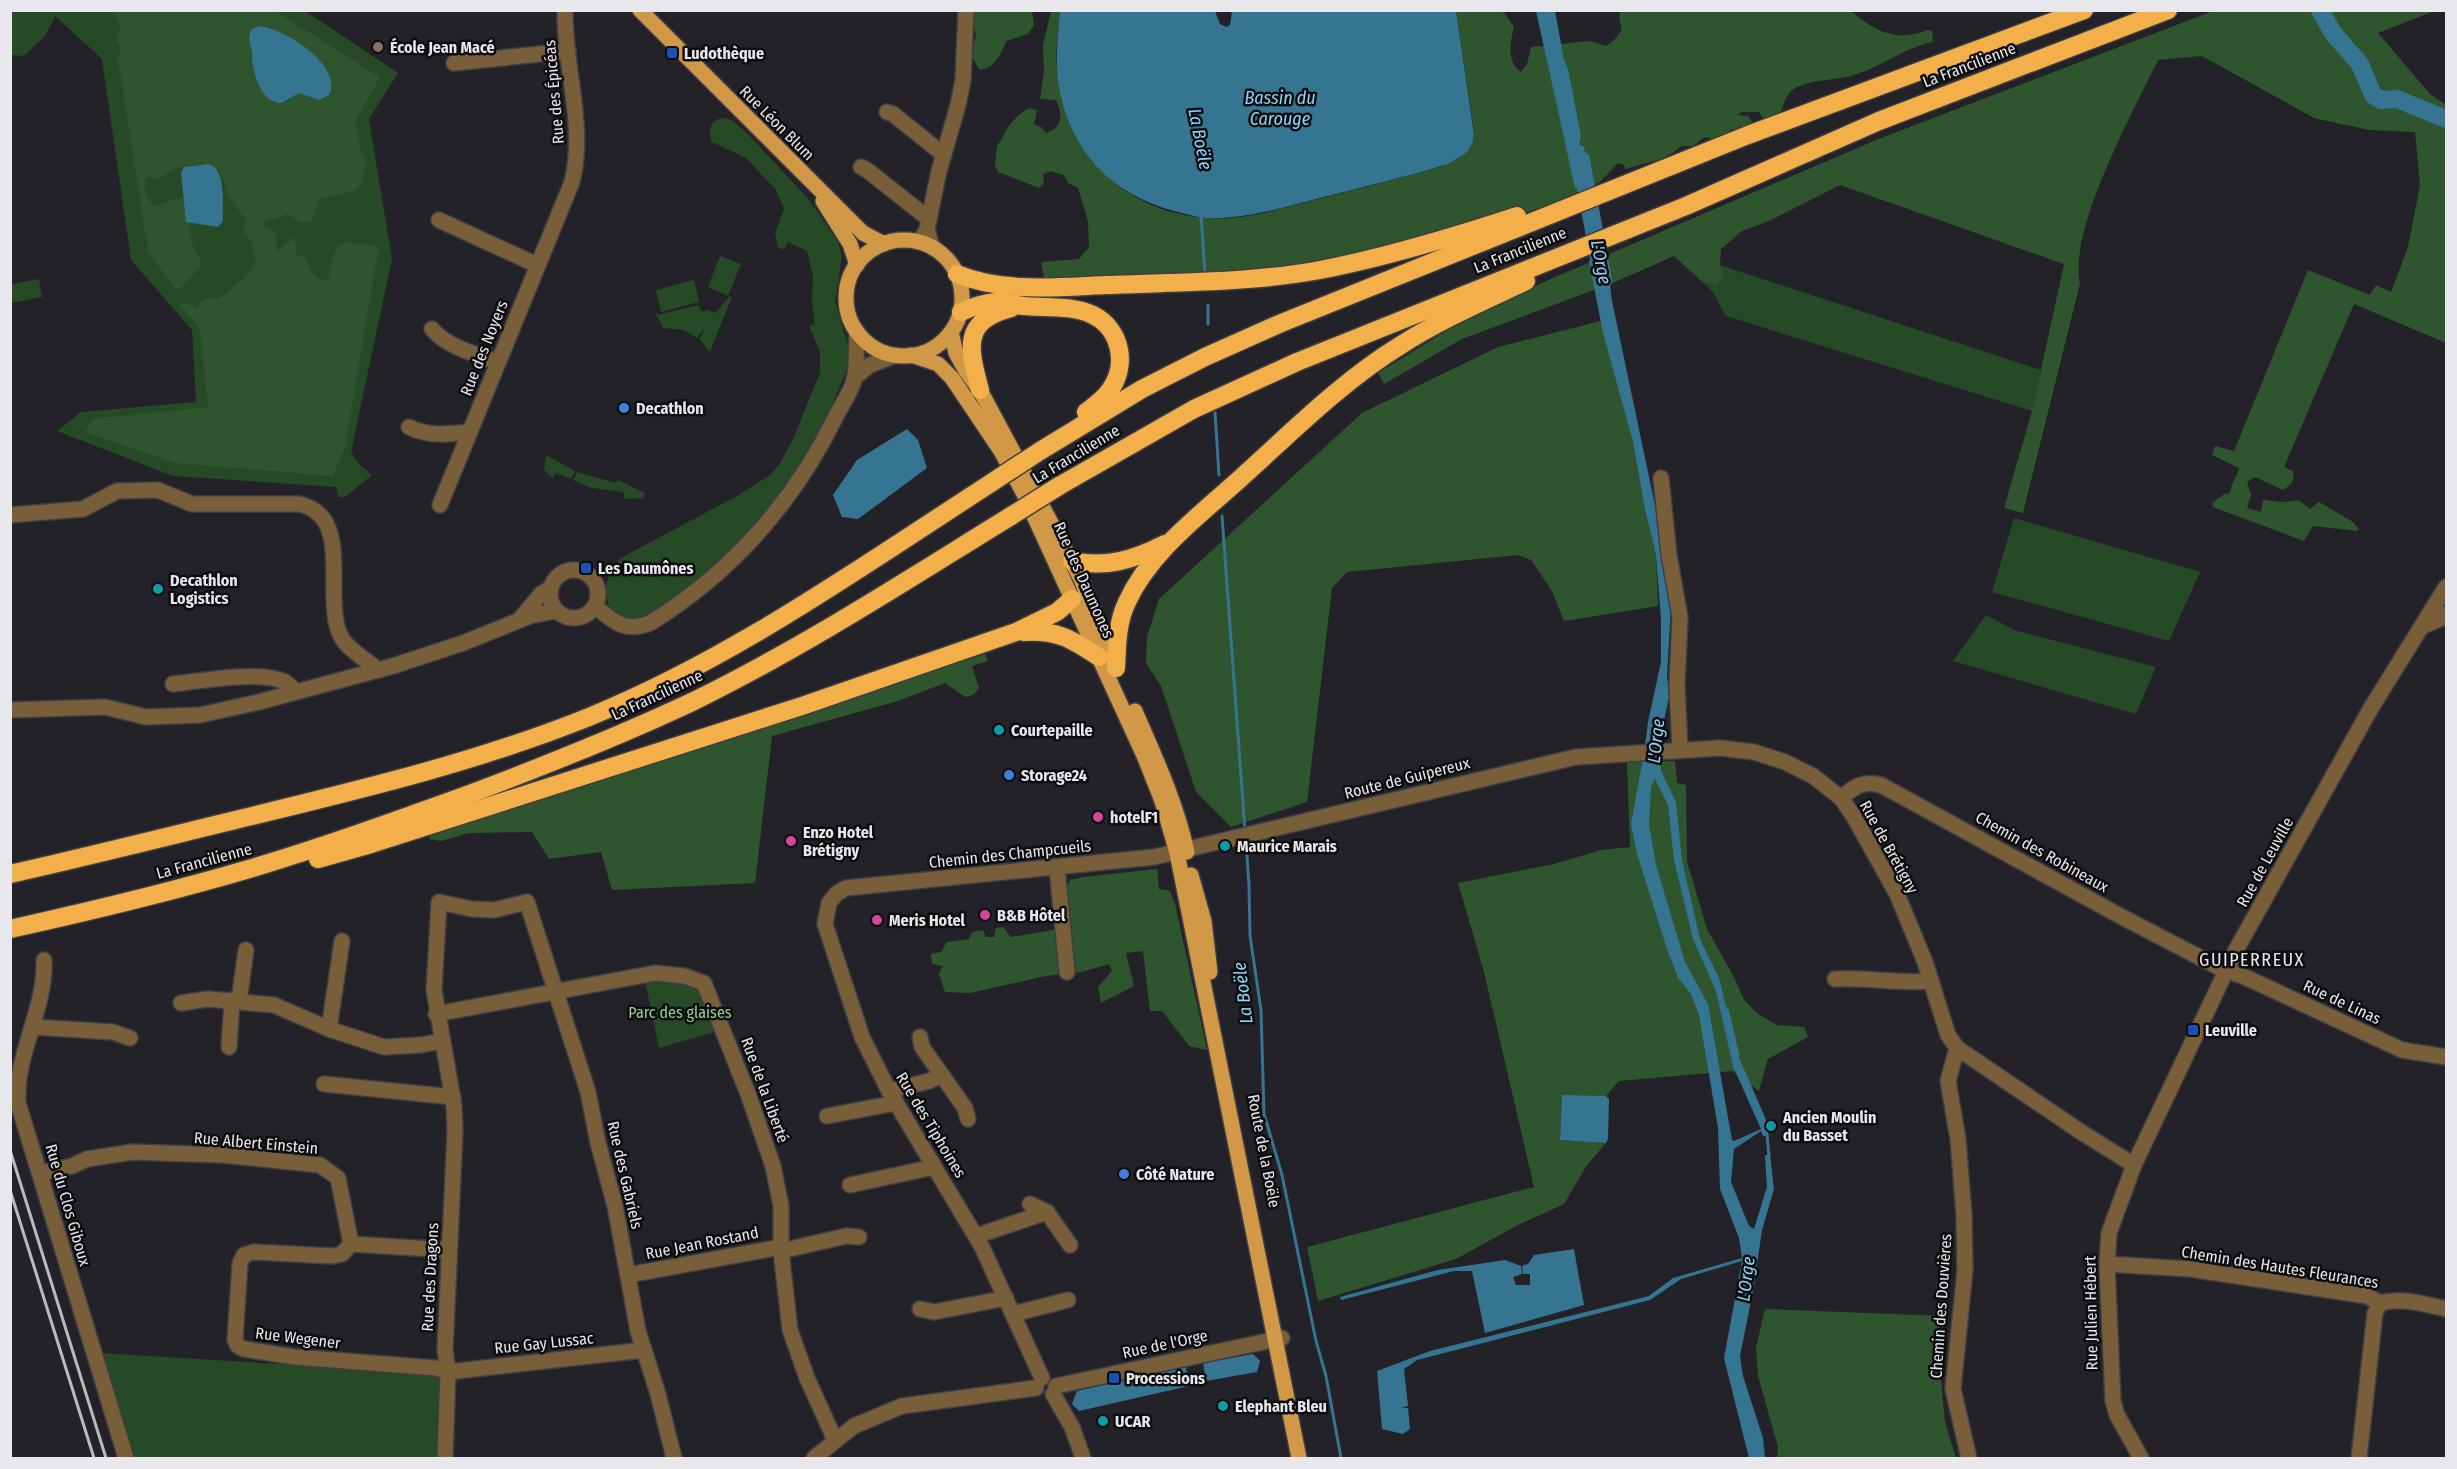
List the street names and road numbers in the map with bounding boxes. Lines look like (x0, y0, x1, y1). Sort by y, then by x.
street label: Rue des Épicéas (540, 39, 568, 145)
street label: La Francilienne (1920, 39, 2018, 91)
street label: Rue Léon Blum (736, 82, 818, 164)
street label: La Francilienne (1471, 223, 1569, 277)
street label: Rue des Noyers (456, 297, 512, 398)
street label: La Francilienne (1029, 421, 1123, 487)
street label: Rue des Daumones (1050, 519, 1118, 641)
street label: La Francilienne (608, 666, 706, 724)
street label: Route de Guipereux (1342, 753, 1472, 803)
street label: Rue de Brétigny (1856, 797, 1923, 897)
street label: Chemin des Robineaux (1972, 808, 2112, 896)
street label: Rue de Leuville (2233, 814, 2297, 910)
street label: Chemin des Champcueils (928, 836, 1092, 872)
street label: La Francilienne (154, 839, 254, 883)
street label: Rue de Linas (2300, 976, 2384, 1028)
street label: Rue de la Liberté (737, 1035, 793, 1145)
street label: Rue des Tiphoines (892, 1069, 970, 1181)
street label: Route de la Boële (1244, 1093, 1284, 1209)
street label: Rue des Gabriels (603, 1119, 647, 1231)
street label: Rue Albert Einstein (193, 1128, 319, 1158)
street label: Rue du Clos Giboux (41, 1142, 95, 1268)
street label: Rue des Dragons (418, 1222, 442, 1332)
street label: Rue Jean Rostand (644, 1223, 760, 1263)
street label: Chemin des Douvières (1926, 1233, 1956, 1379)
street label: Chemin des Hautes Fleurances (2180, 1242, 2380, 1292)
street label: Rue Julien Hébert (2080, 1255, 2101, 1371)
street label: Rue Wegener (254, 1323, 342, 1353)
street label: Rue de l'Orge (1121, 1326, 1210, 1362)
street label: Rue Gay Lussac (493, 1328, 595, 1358)

